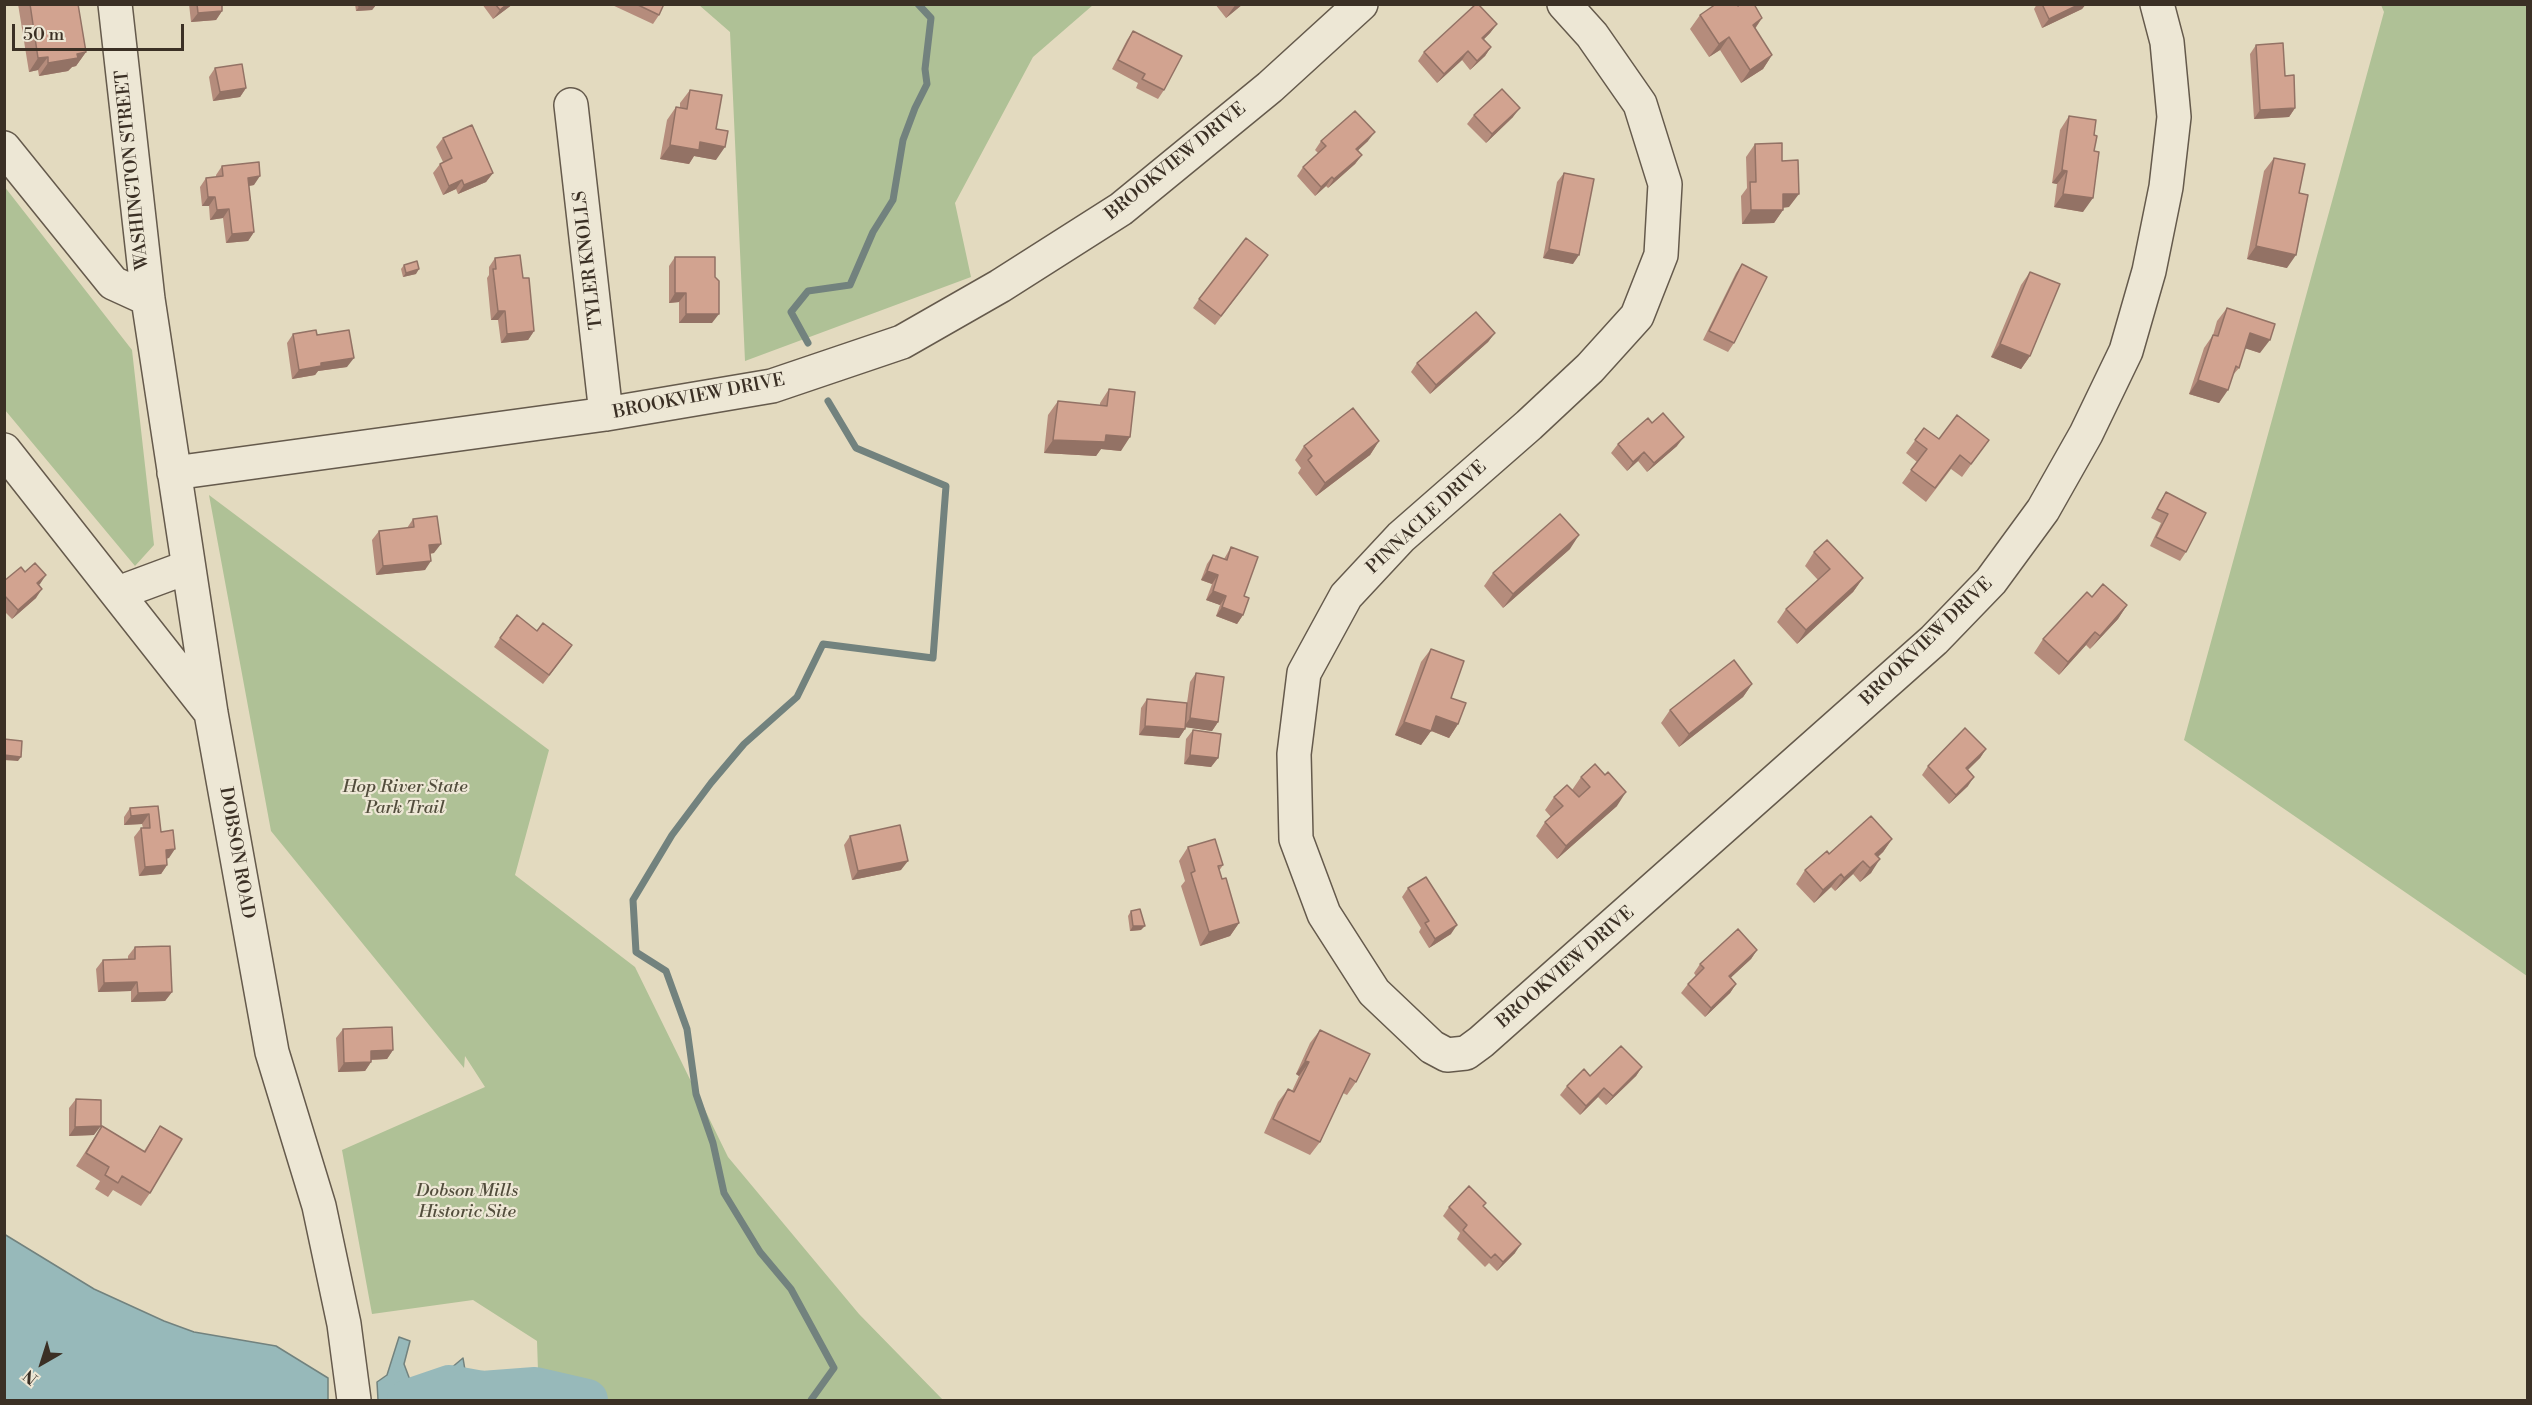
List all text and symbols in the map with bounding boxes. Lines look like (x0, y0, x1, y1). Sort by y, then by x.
scale bar (15, 12, 188, 50)
text: 50 m (23, 23, 64, 46)
street label: WASHINGTON STREET (112, 69, 154, 271)
street label: BROOKVIEW DRIVE (1101, 99, 1251, 225)
street label: TYLER KNOLLS (570, 189, 608, 331)
street label: BROOKVIEW DRIVE (611, 370, 787, 424)
street label: PINNACLE DRIVE (1363, 457, 1491, 579)
street label: BROOKVIEW DRIVE (1857, 573, 1997, 711)
park label: Hop River State Park Trail (342, 777, 468, 820)
street label: DOBSON ROAD (214, 785, 258, 921)
street label: BROOKVIEW DRIVE (1493, 902, 1639, 1034)
park label: Dobson Mills Historic Site (416, 1181, 518, 1224)
north arrow (12, 1333, 72, 1393)
text: N (19, 1365, 42, 1389)

